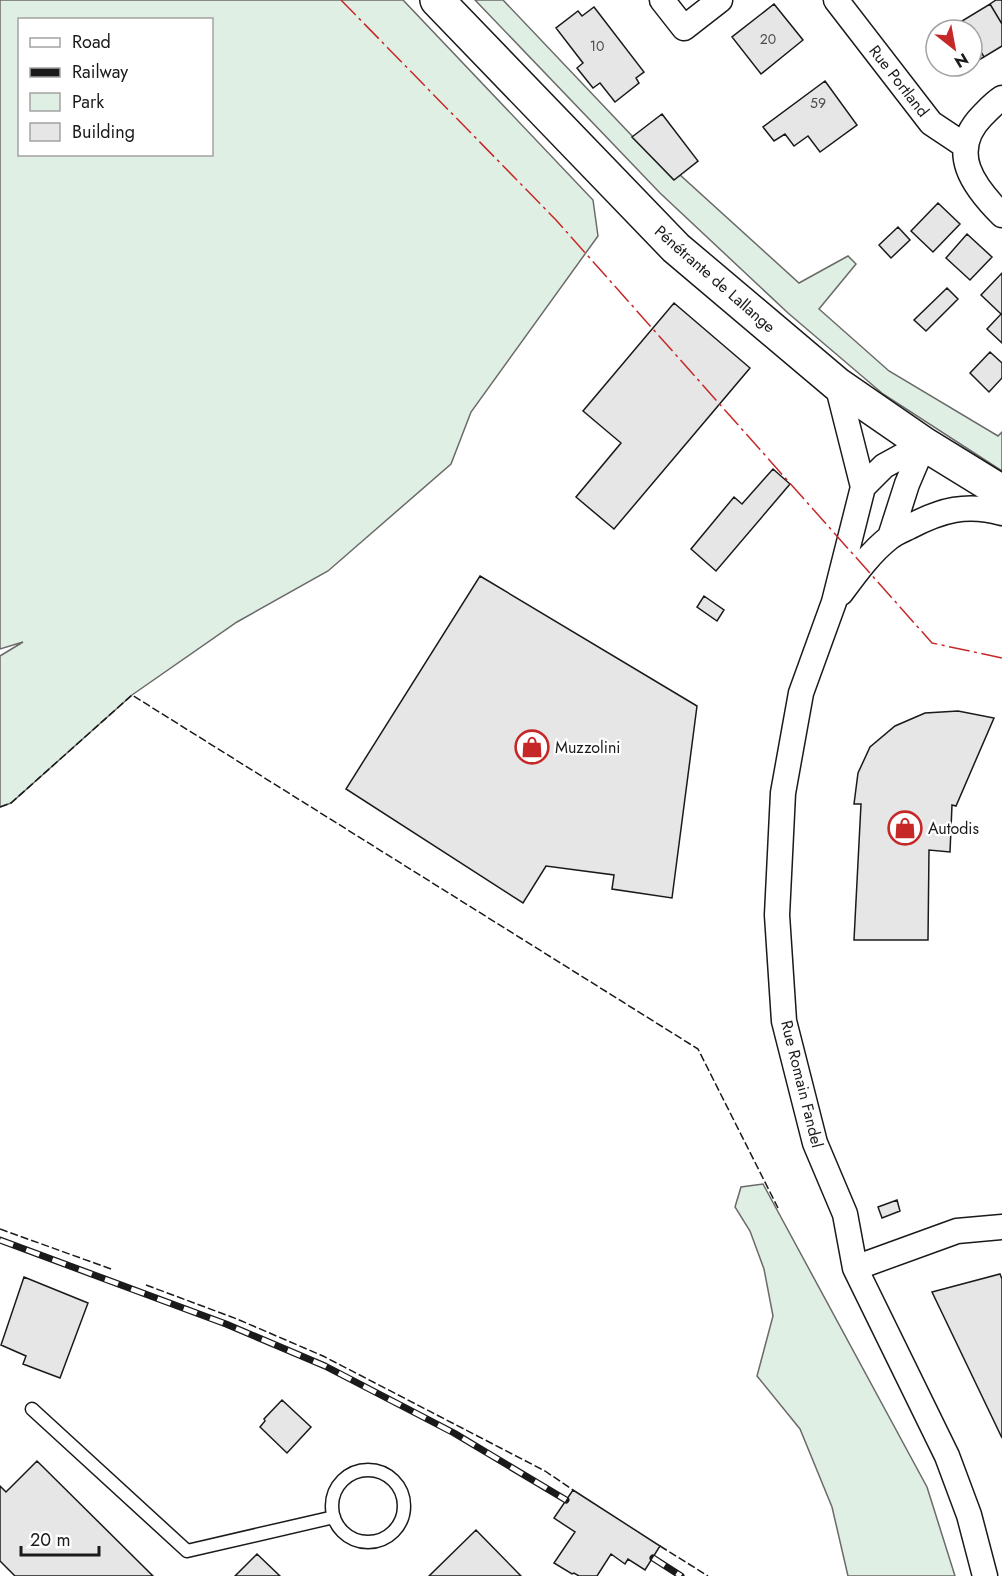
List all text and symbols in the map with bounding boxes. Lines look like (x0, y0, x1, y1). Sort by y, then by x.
legend (18, 18, 213, 156)
north arrow (924, 18, 984, 78)
text: Road (72, 29, 111, 55)
house number: 20 (760, 29, 776, 49)
house number: 10 (590, 36, 604, 56)
street label: Rue Portland (864, 40, 934, 122)
text: N (950, 47, 973, 74)
text: Railway (72, 59, 128, 85)
text: Park (72, 89, 104, 115)
house number: 59 (810, 93, 826, 113)
text: Building (72, 119, 135, 145)
street label: Pénétrante de Lallange (650, 220, 780, 338)
shop icon: Muzzolini (514, 729, 550, 765)
place label: Muzzolini (555, 736, 620, 759)
shop icon: Autodis (887, 810, 923, 846)
place label: Autodis (928, 817, 979, 840)
street label: Rue Romain Fandel (775, 1018, 829, 1150)
scale bar (21, 1519, 99, 1557)
text: 20 m (30, 1527, 70, 1553)

